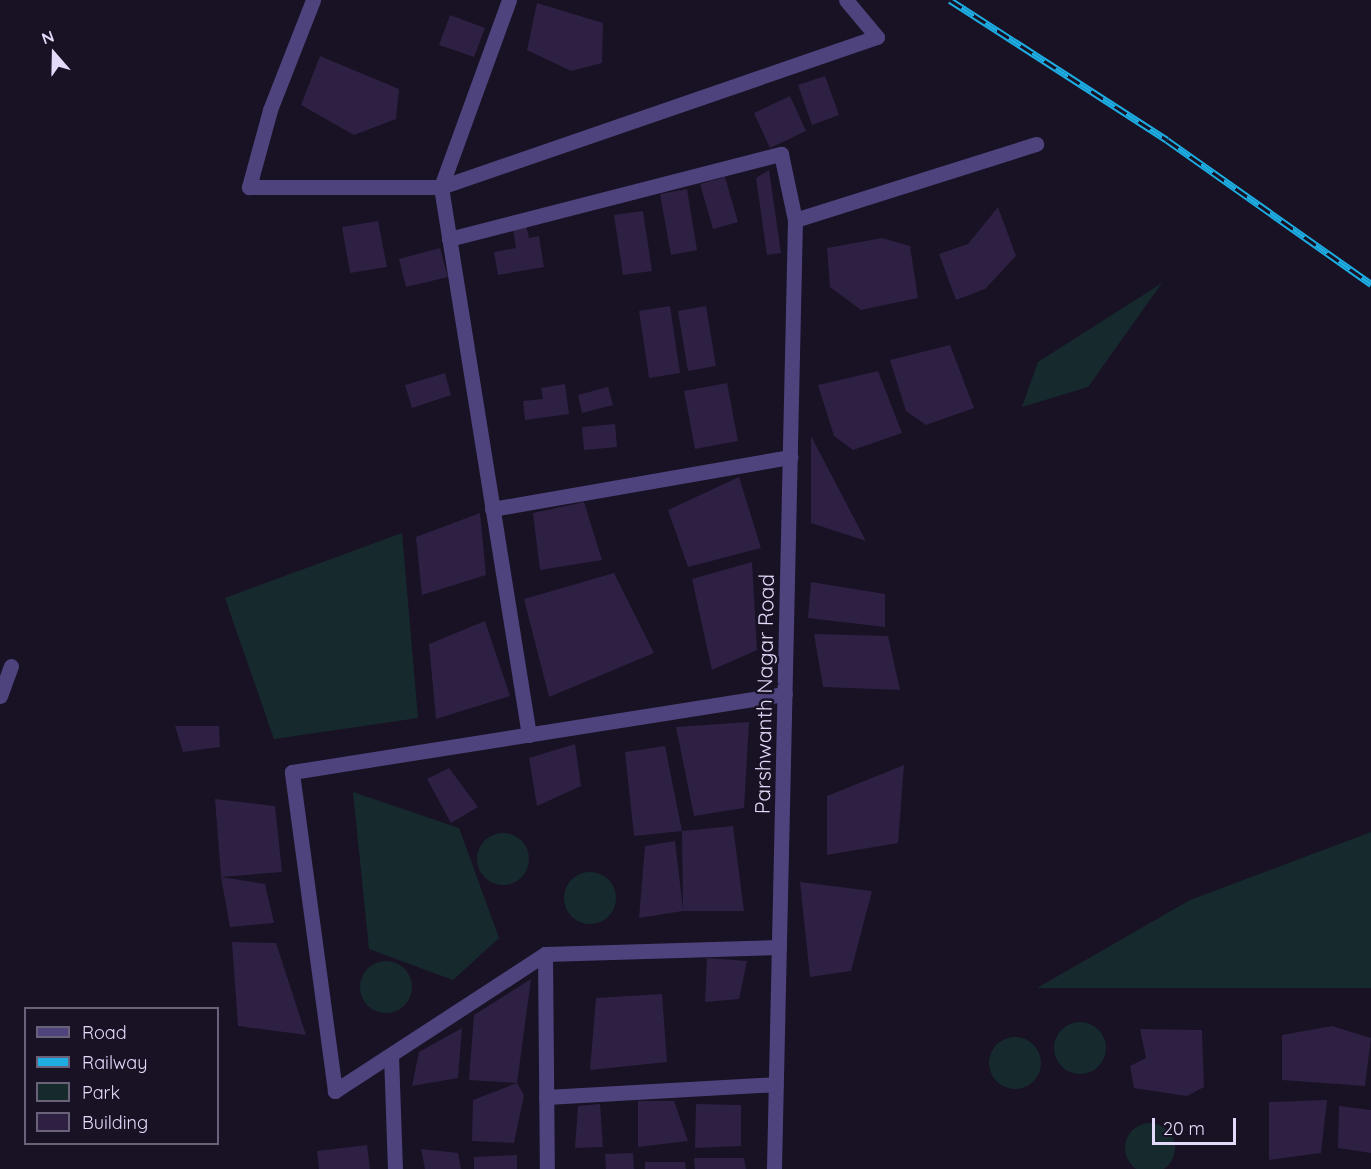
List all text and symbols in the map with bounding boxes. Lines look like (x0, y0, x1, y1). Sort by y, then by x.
north arrow (24, 24, 84, 84)
text: N (39, 26, 57, 48)
street label: Parshwanth Nagar Road (749, 574, 779, 814)
legend (24, 1007, 219, 1145)
text: Road (82, 1021, 127, 1044)
text: Railway (82, 1051, 148, 1074)
text: Park (82, 1081, 120, 1104)
scale bar (1155, 1106, 1239, 1144)
text: Building (82, 1111, 148, 1134)
text: 20 m (1163, 1117, 1205, 1140)

